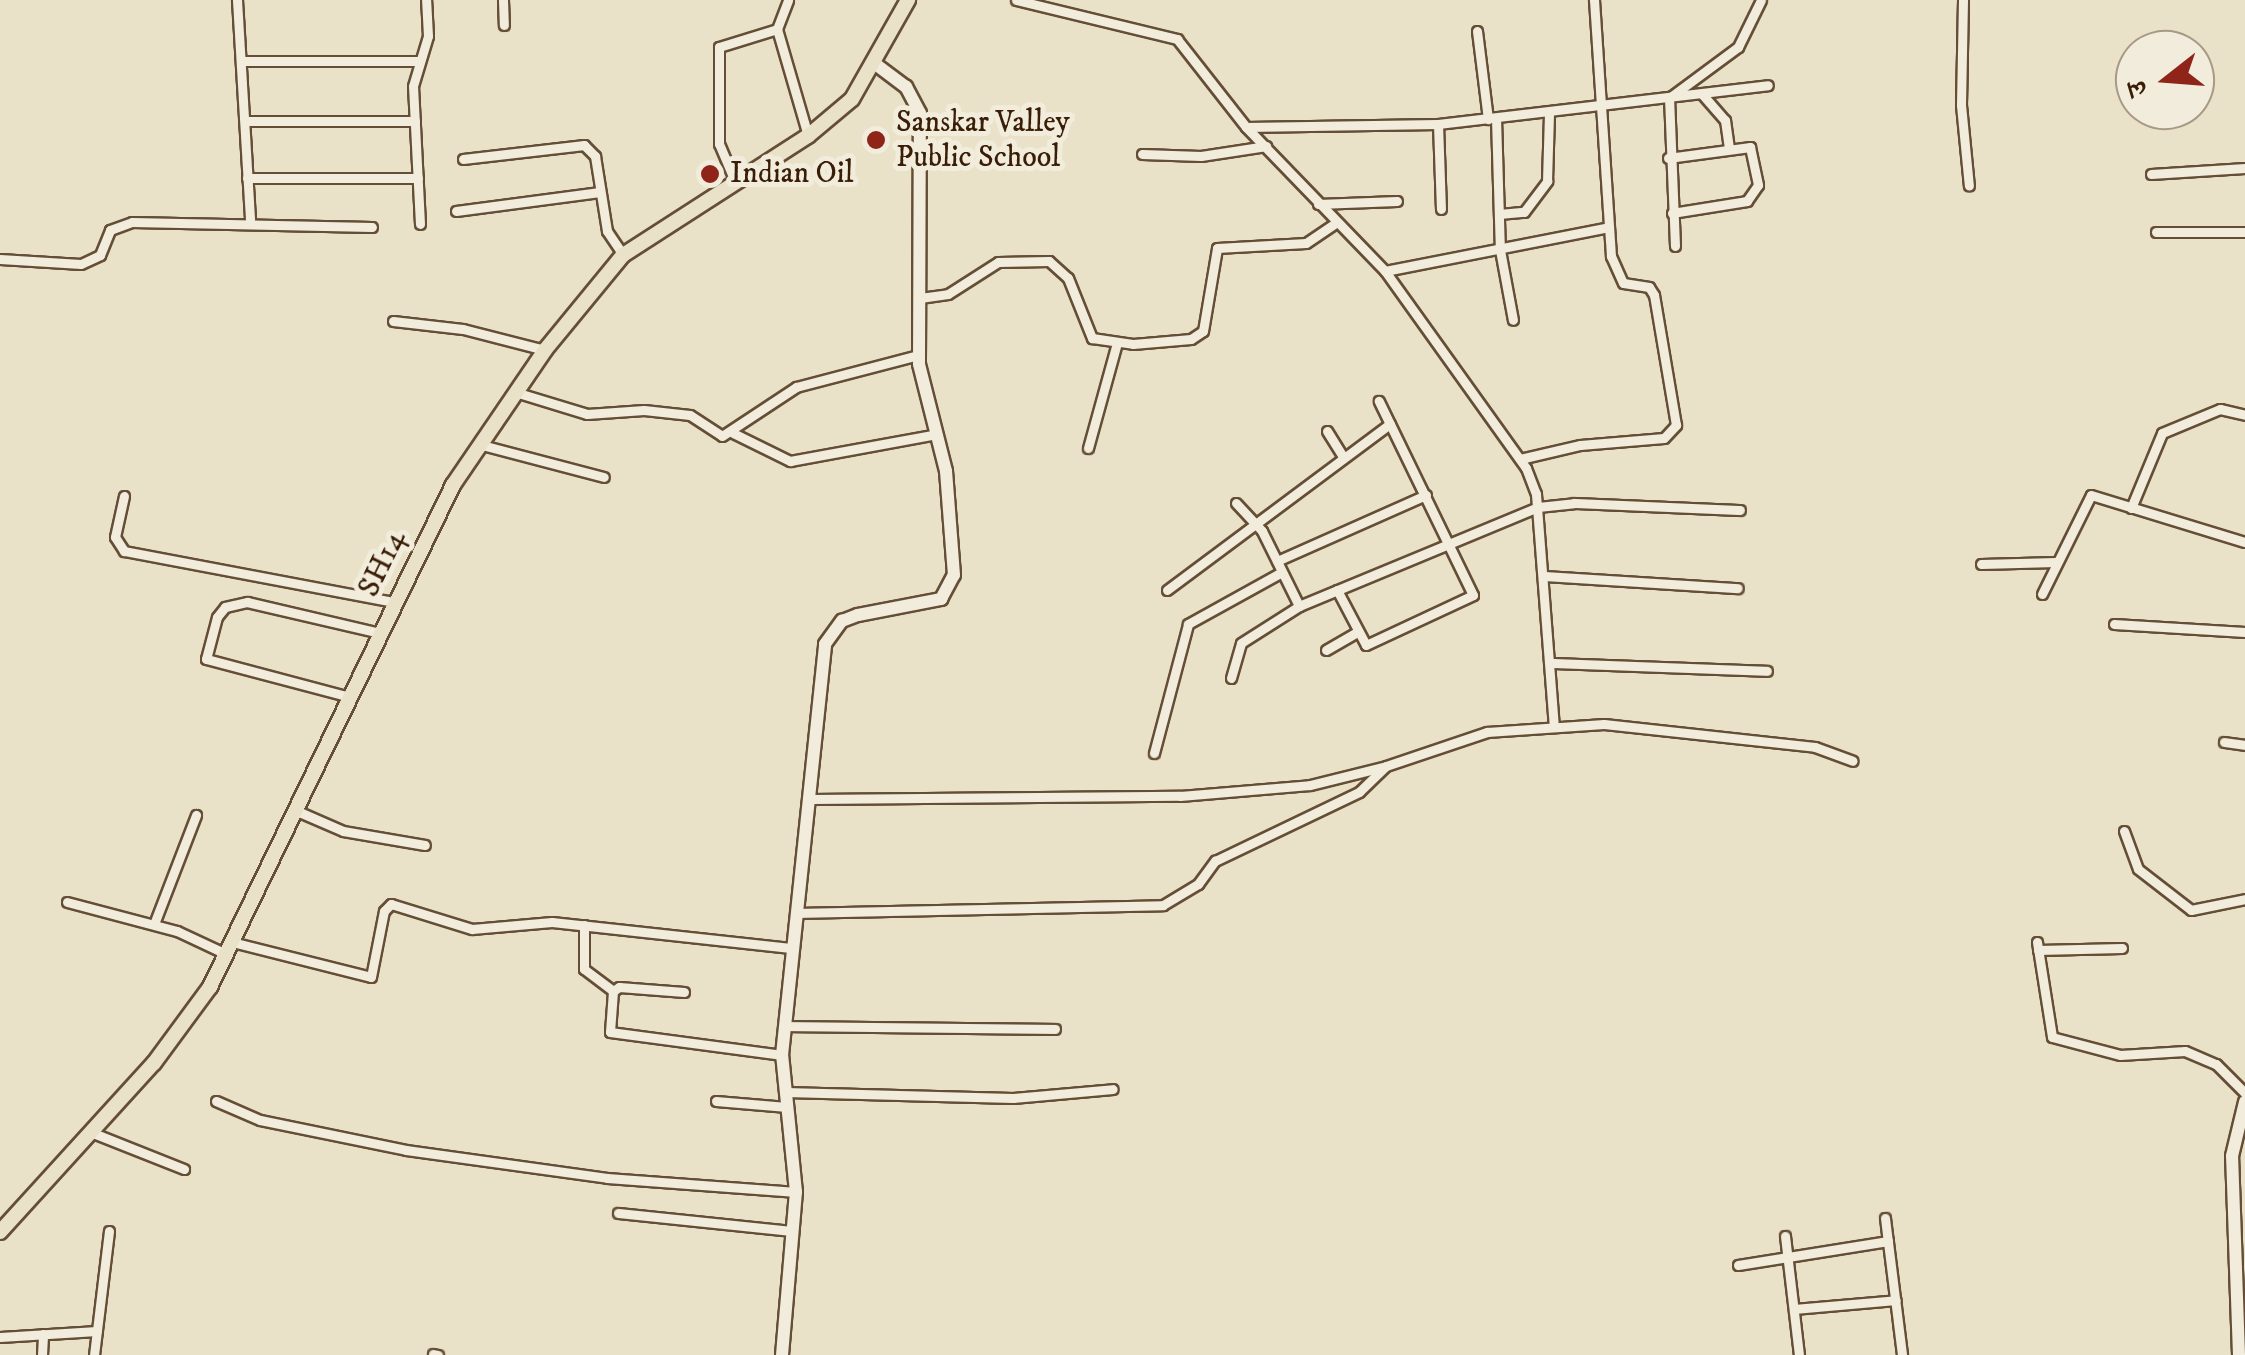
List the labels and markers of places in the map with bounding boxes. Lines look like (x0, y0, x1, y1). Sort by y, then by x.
place label: Sanskar Valley Public School (896, 105, 1070, 176)
marker: Sanskar Valley Public School (865, 129, 887, 151)
place label: Indian Oil (730, 156, 854, 192)
marker: Indian Oil (699, 163, 721, 185)

